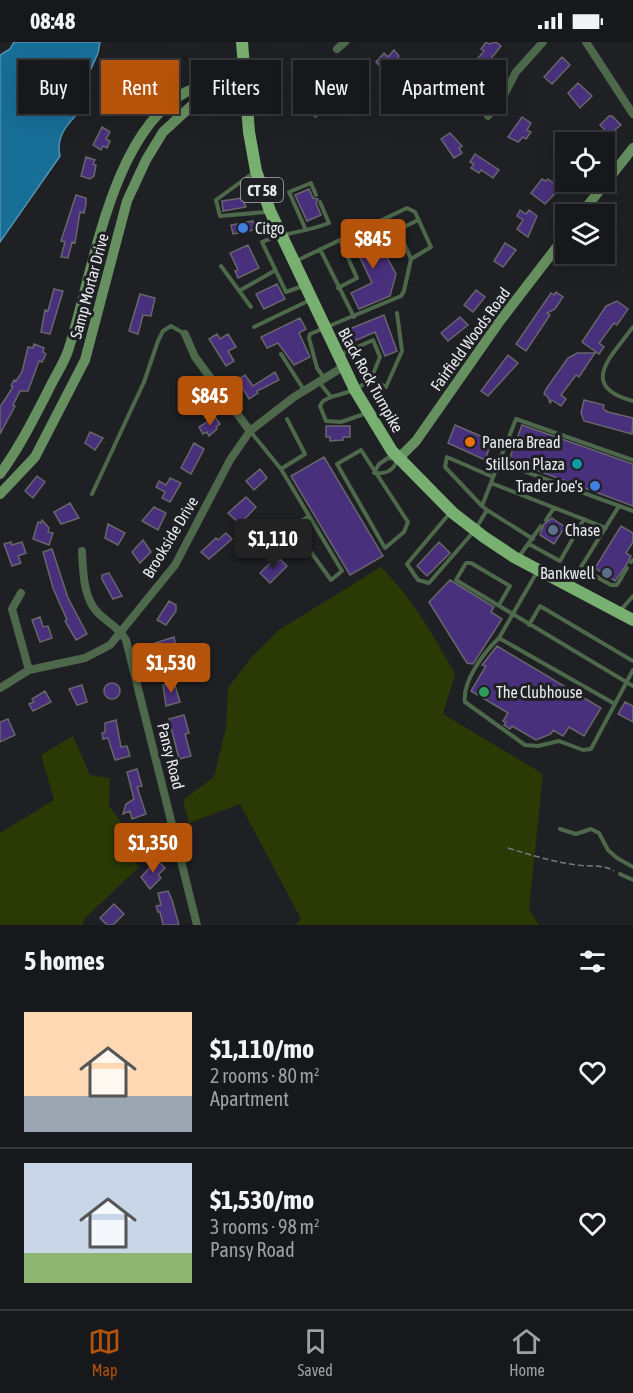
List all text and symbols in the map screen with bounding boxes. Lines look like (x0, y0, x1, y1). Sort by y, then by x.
text: 08:48 (30, 8, 75, 34)
chip: Buy (18, 60, 89, 114)
chip: Rent (101, 60, 179, 114)
chip: Filters (191, 60, 281, 114)
chip: New (293, 60, 369, 114)
chip: Apartment (381, 60, 506, 114)
map controls (555, 132, 615, 264)
button: locate (555, 132, 615, 192)
road number: CT 58 (241, 178, 283, 202)
button: layers (555, 204, 615, 264)
place label: Citgo (255, 219, 285, 238)
pin: $845 (337, 219, 409, 270)
marker: Citgo (236, 221, 250, 235)
text: $845 (355, 227, 391, 250)
street label: Samp Mortar Drive (66, 231, 113, 341)
street label: Fairfield Woods Road (427, 284, 513, 394)
street label: Black Rock Turnpike (334, 325, 407, 436)
pin: $845 (174, 376, 246, 427)
text: $845 (192, 384, 228, 407)
place label: Panera Bread (482, 433, 561, 451)
marker: Panera Bread (463, 435, 477, 449)
place label: Stillson Plaza (486, 455, 565, 473)
marker: Stillson Plaza (570, 457, 584, 471)
place label: Trader Joe's (516, 477, 583, 495)
marker: Trader Joe's (588, 479, 602, 493)
street label: Brookside Drive (139, 493, 201, 581)
pin: $1,110 (224, 519, 322, 570)
place label: Chase (565, 521, 600, 539)
marker: Chase (546, 523, 560, 537)
text: $1,110 (248, 527, 298, 550)
place label: Bankwell (540, 564, 596, 582)
marker: Bankwell (600, 566, 614, 580)
pin: $1,530 (122, 643, 220, 694)
text: $1,530 (146, 651, 196, 674)
place label: The Clubhouse (496, 683, 583, 701)
marker: The Clubhouse (477, 685, 491, 699)
street label: Pansy Road (153, 721, 188, 791)
pin: $1,350 (104, 823, 202, 874)
text: $1,350 (128, 831, 178, 854)
icon: filters (576, 945, 609, 978)
text: 5 homes (24, 946, 104, 976)
text: $1,110/mo (210, 1034, 314, 1064)
icon: home (72, 1036, 144, 1108)
icon: heart (576, 1056, 609, 1089)
text: 2 rooms · 80 m² (210, 1064, 320, 1087)
text: Apartment (210, 1087, 289, 1110)
text: $1,530/mo (210, 1185, 314, 1215)
icon: home (72, 1187, 144, 1259)
icon: heart (576, 1207, 609, 1240)
text: 3 rooms · 98 m² (210, 1215, 320, 1238)
text: Pansy Road (210, 1238, 295, 1261)
tab: Map (88, 1325, 121, 1379)
tab: Saved (297, 1325, 333, 1379)
tab: Home (509, 1325, 545, 1379)

